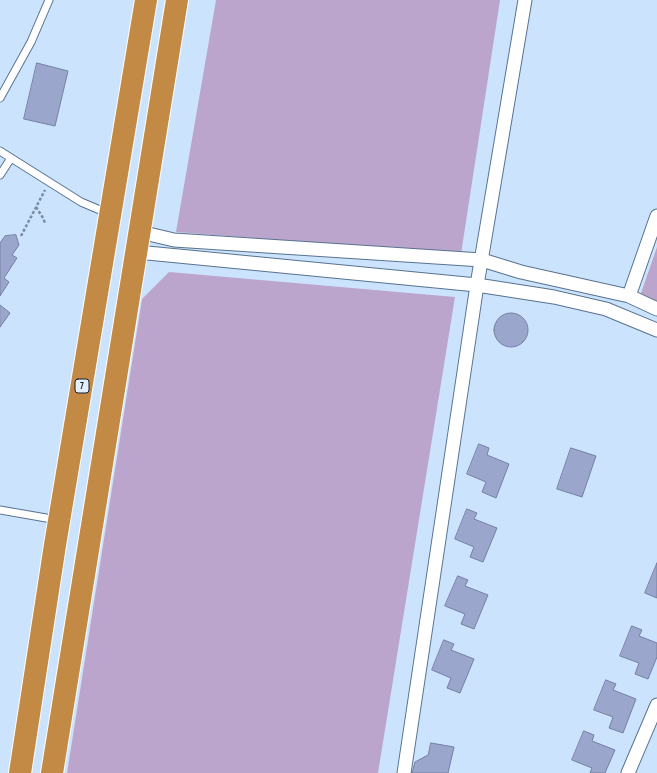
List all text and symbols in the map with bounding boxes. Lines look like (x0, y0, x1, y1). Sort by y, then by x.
road number: 7 (75, 379, 89, 393)

